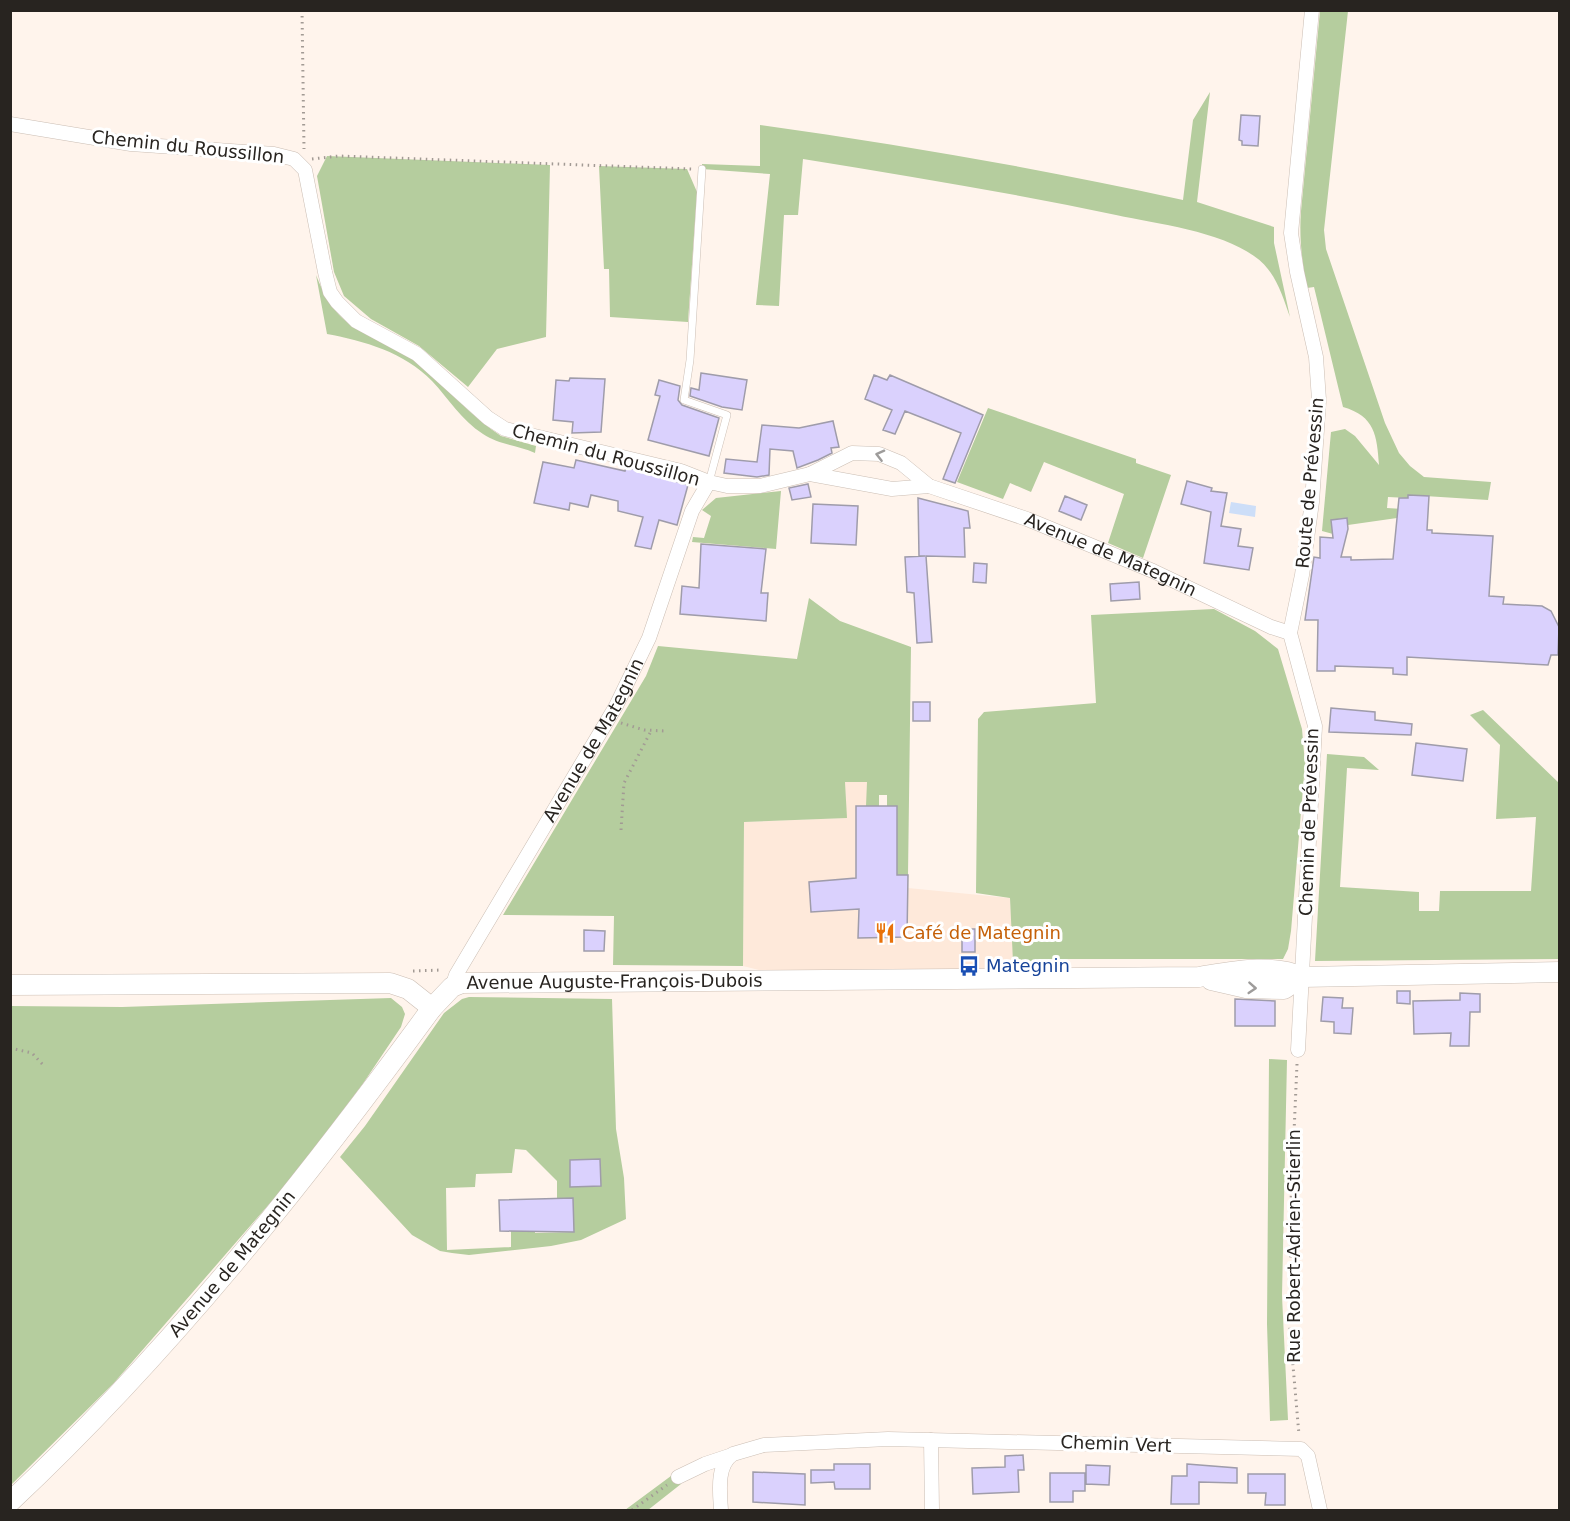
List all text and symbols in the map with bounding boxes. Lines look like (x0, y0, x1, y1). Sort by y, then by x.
street label: Chemin du Roussillon (91, 126, 285, 167)
street label: Route de Prévessin (1292, 397, 1327, 569)
street label: Chemin du Roussillon (510, 419, 702, 490)
one-way arrow (876, 450, 886, 463)
street label: Avenue de Mategnin (1022, 508, 1200, 600)
street label: Avenue de Mategnin (539, 655, 648, 825)
street label: Chemin de Prévessin (1295, 727, 1322, 917)
restaurant icon: Café de Mategnin (873, 921, 897, 945)
place label: Café de Mategnin (902, 922, 1061, 943)
bus stop icon: Mategnin (957, 954, 981, 978)
place label: Mategnin (986, 955, 1070, 976)
street label: Avenue Auguste-François-Dubois (466, 970, 763, 993)
one-way arrow (1247, 981, 1256, 994)
street label: Rue Robert-Adrien-Stierlin (1283, 1129, 1304, 1363)
street label: Avenue de Mategnin (164, 1186, 299, 1341)
street label: Chemin Vert (1060, 1431, 1172, 1456)

